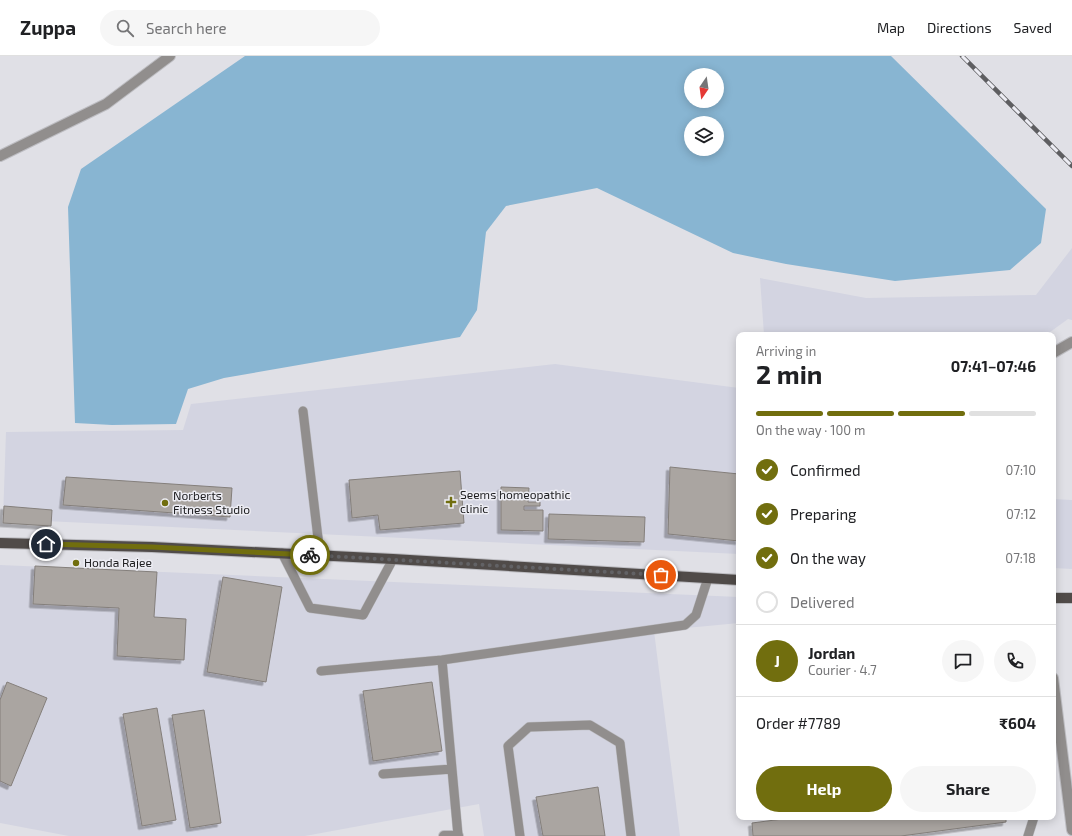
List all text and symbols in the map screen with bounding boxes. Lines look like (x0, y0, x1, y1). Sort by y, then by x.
search box (100, 10, 380, 46)
text: Zuppa (20, 16, 76, 39)
icon: search (114, 17, 136, 39)
text: Search here (146, 19, 227, 37)
text: Map (877, 19, 905, 36)
text: Directions (927, 19, 992, 36)
text: Saved (1014, 19, 1052, 36)
north arrow (684, 68, 724, 108)
map controls (684, 68, 724, 156)
button: layers (684, 116, 724, 156)
text: Arriving in (756, 343, 816, 359)
text: 07:41–07:46 (951, 357, 1036, 375)
text: 2 min (756, 358, 822, 389)
text: On the way · 100 m (756, 422, 865, 438)
icon: check (756, 459, 778, 481)
text: Confirmed (790, 461, 861, 479)
text: 07:10 (1005, 462, 1036, 478)
place label: Seems homeopathic clinic (460, 487, 571, 515)
place label: Norberts Fitness Studio (173, 488, 250, 516)
marker: Seems homeopathic clinic (445, 496, 457, 508)
marker: Norberts Fitness Studio (160, 498, 170, 508)
icon: check (756, 503, 778, 525)
text: Preparing (790, 505, 856, 523)
text: 07:12 (1006, 506, 1036, 522)
pin (29, 527, 63, 561)
icon: home (35, 533, 57, 555)
courier (290, 535, 330, 575)
icon: bike (299, 544, 321, 566)
icon: check (756, 547, 778, 569)
text: On the way (790, 549, 866, 567)
text: 07:18 (1005, 550, 1036, 566)
place label: Honda Rajee (84, 555, 152, 570)
marker: Honda Rajee (71, 558, 81, 568)
pin (644, 558, 678, 592)
icon: bag (650, 564, 672, 586)
text: Delivered (790, 593, 855, 611)
button: chat (942, 640, 984, 682)
button: phone (994, 640, 1036, 682)
text: Jordan (808, 644, 855, 662)
text: J (774, 652, 780, 670)
text: Courier · 4.7 (808, 662, 877, 678)
text: Order #7789 (756, 714, 841, 732)
text: ₹604 (999, 714, 1036, 732)
button: Help (756, 766, 892, 812)
button: Share (900, 766, 1036, 812)

